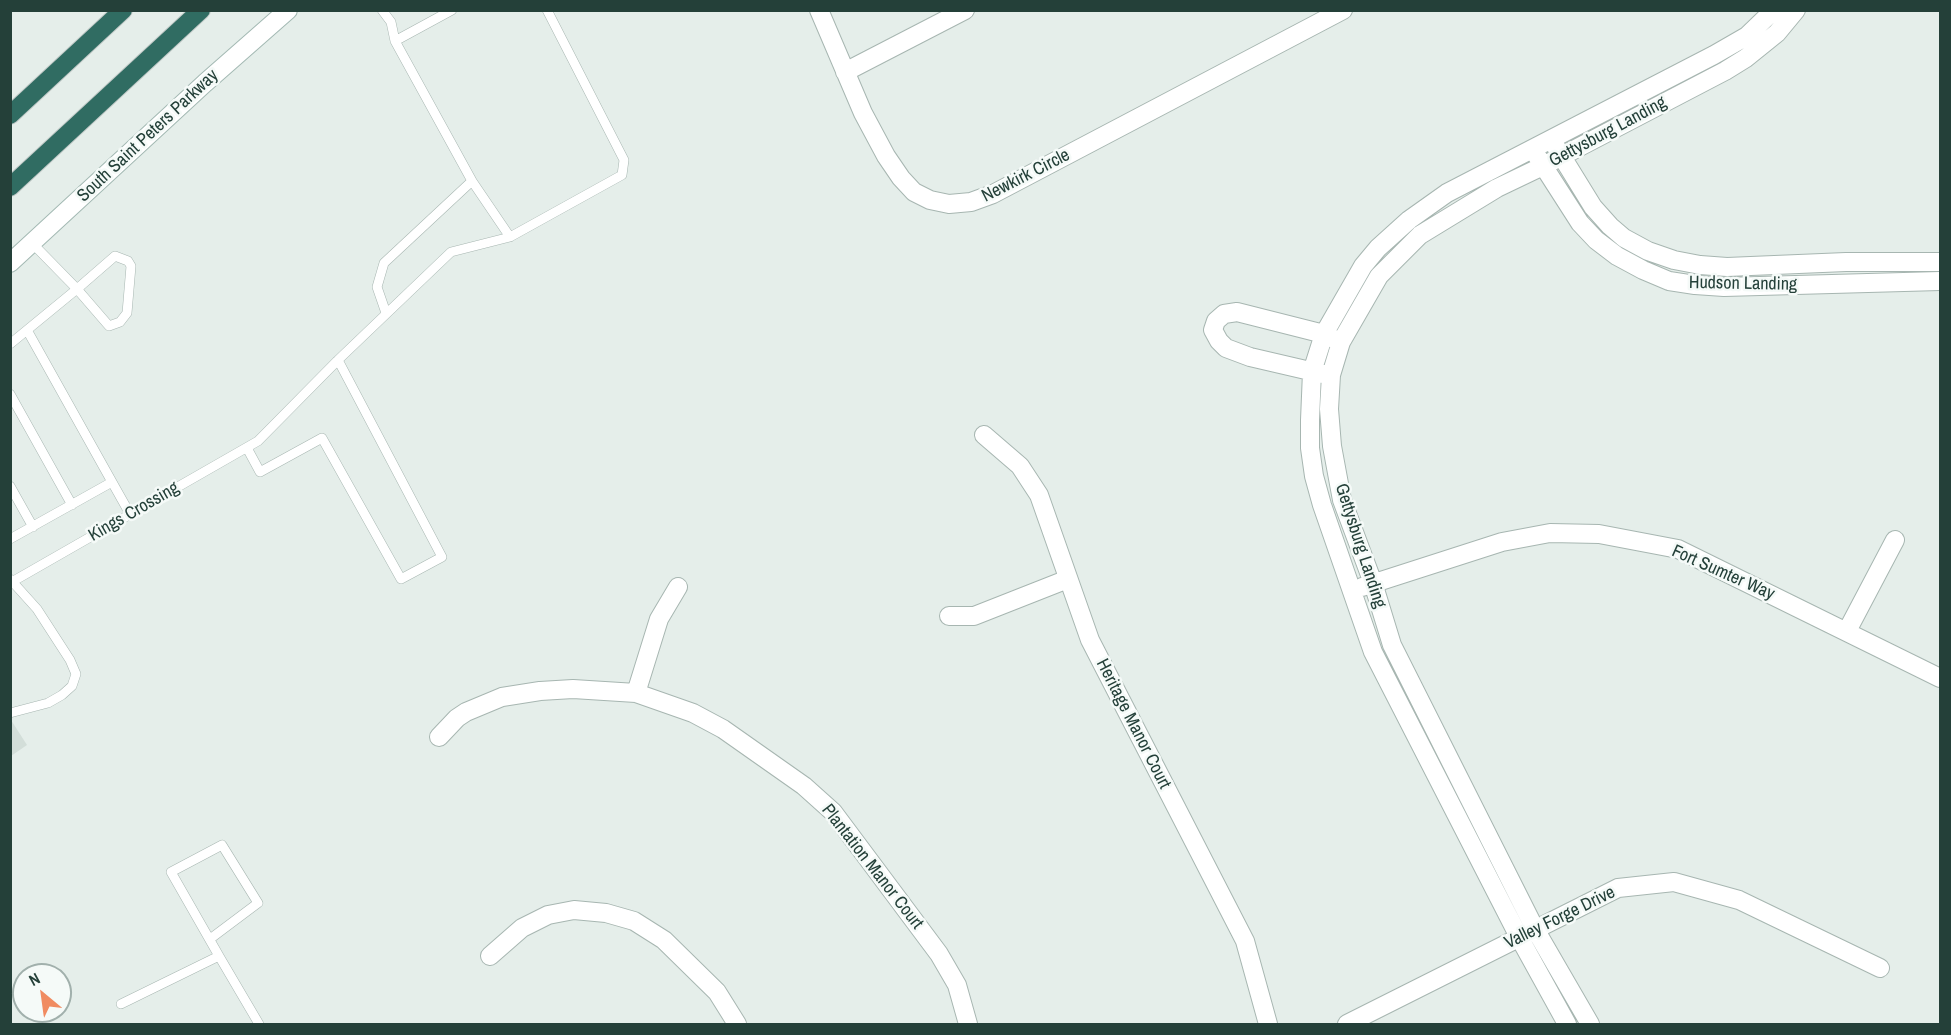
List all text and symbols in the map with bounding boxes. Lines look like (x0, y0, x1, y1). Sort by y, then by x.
street label: South Saint Peters Parkway (73, 65, 223, 207)
street label: Gettysburg Landing (1546, 92, 1670, 172)
street label: Newkirk Circle (978, 145, 1074, 207)
street label: Hudson Landing (1689, 272, 1797, 296)
street label: Kings Crossing (85, 477, 183, 547)
street label: Gettysburg Landing (1330, 481, 1390, 611)
street label: Fort Sumter Way (1668, 541, 1778, 605)
street label: Heritage Manor Court (1091, 656, 1175, 792)
street label: Plantation Manor Court (817, 800, 927, 934)
street label: Valley Forge Drive (1501, 882, 1619, 954)
north arrow (12, 963, 72, 1023)
text: N (25, 967, 44, 991)

